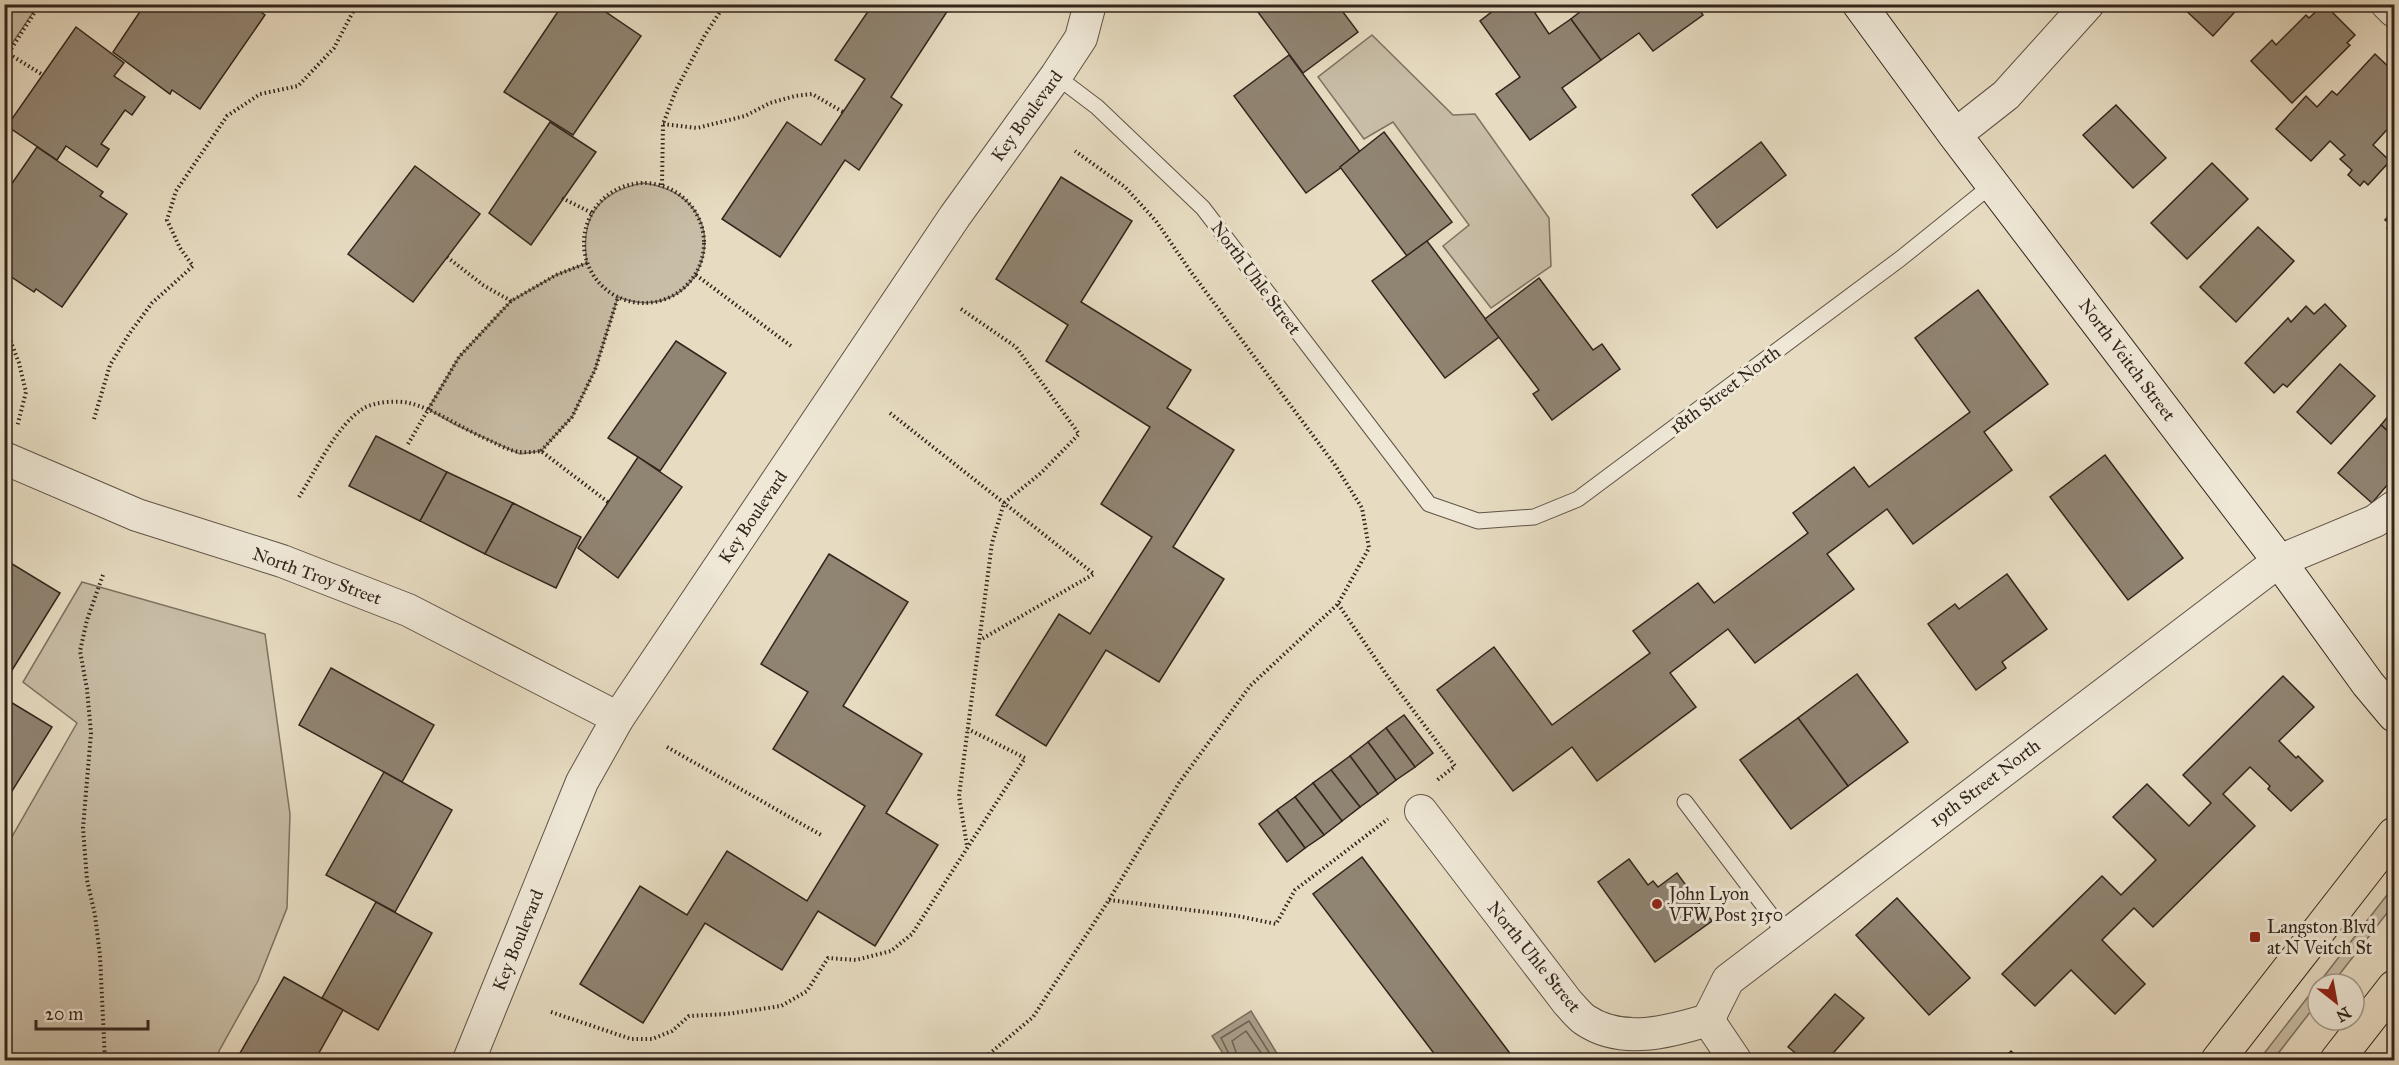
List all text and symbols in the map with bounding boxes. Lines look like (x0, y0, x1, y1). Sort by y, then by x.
street label: Key Boulevard (987, 66, 1067, 166)
street label: North Uhle Street (1206, 217, 1306, 340)
street label: North Veitch Street (2074, 295, 2180, 426)
street label: 18th Street North (1665, 341, 1785, 439)
street label: Key Boulevard (714, 466, 792, 568)
street label: North Troy Street (249, 542, 385, 610)
street label: 19th Street North (1925, 734, 2045, 832)
place label: John Lyon VFW Post 3150 (1667, 883, 1783, 926)
street label: Key Boulevard (488, 886, 548, 994)
street label: North Uhle Street (1483, 897, 1586, 1017)
marker: John Lyon VFW Post 3150 (1650, 897, 1664, 911)
place label: Langston Blvd at N Veitch St (2267, 916, 2376, 959)
marker: Langston Blvd at N Veitch St (2248, 930, 2262, 944)
north arrow (2306, 972, 2366, 1032)
scale bar (36, 993, 148, 1031)
text: 20 m (45, 1003, 83, 1025)
text: N (2332, 1003, 2354, 1026)

